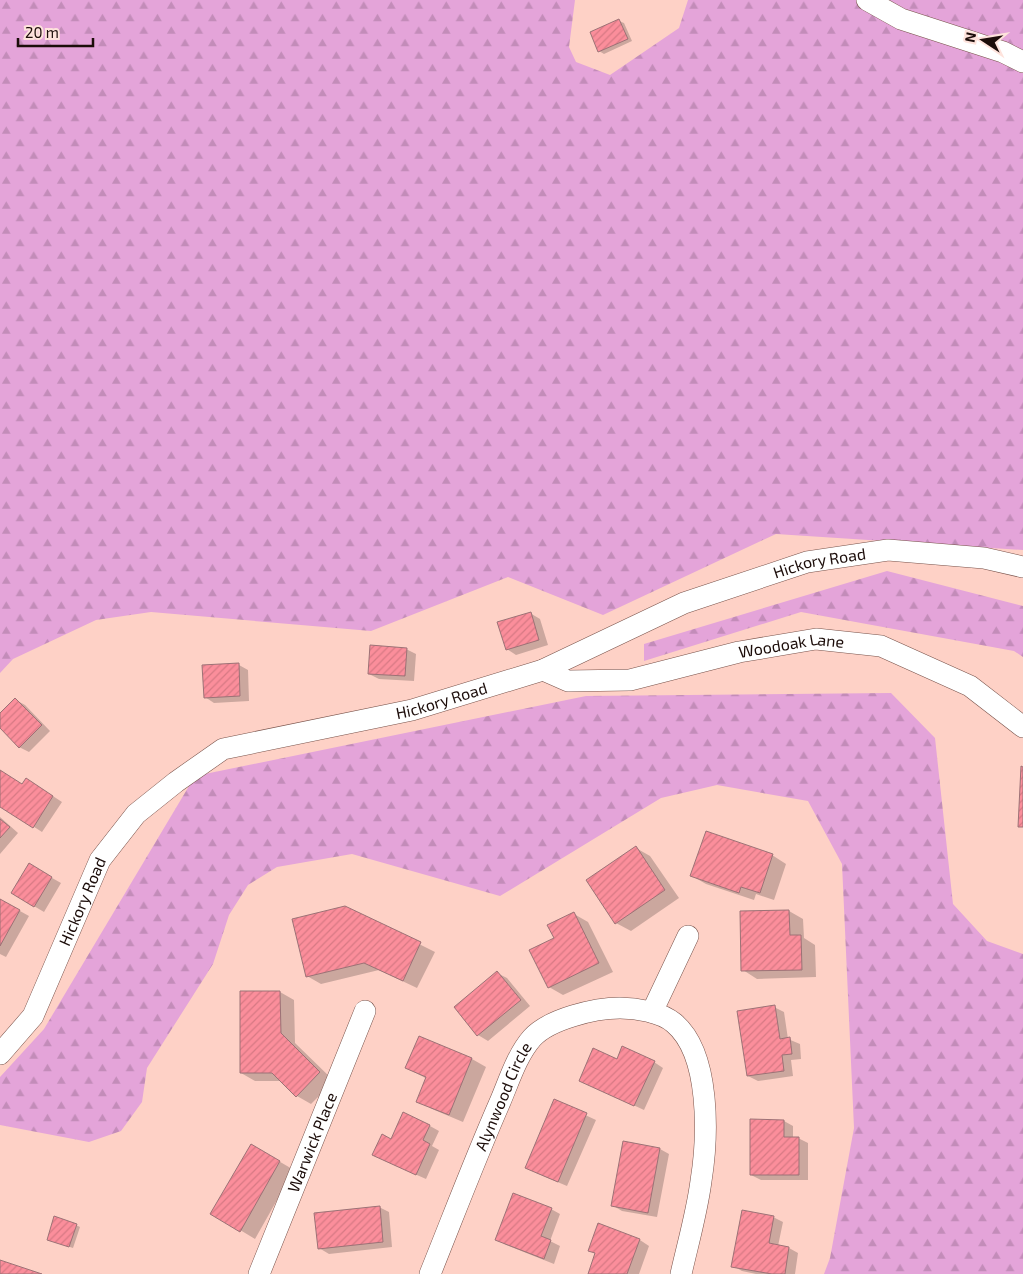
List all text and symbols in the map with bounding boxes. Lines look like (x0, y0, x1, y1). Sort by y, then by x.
scale bar (18, 15, 92, 47)
north arrow (958, 15, 1008, 65)
text: 20 m (25, 23, 59, 41)
text: N (960, 30, 979, 44)
street label: Hickory Road (771, 543, 867, 582)
street label: Woodoak Lane (737, 629, 845, 661)
street label: Hickory Road (394, 678, 489, 722)
street label: Hickory Road (54, 854, 109, 948)
street label: Alynwood Circle (470, 1038, 535, 1153)
street label: Warwick Place (283, 1089, 340, 1195)

